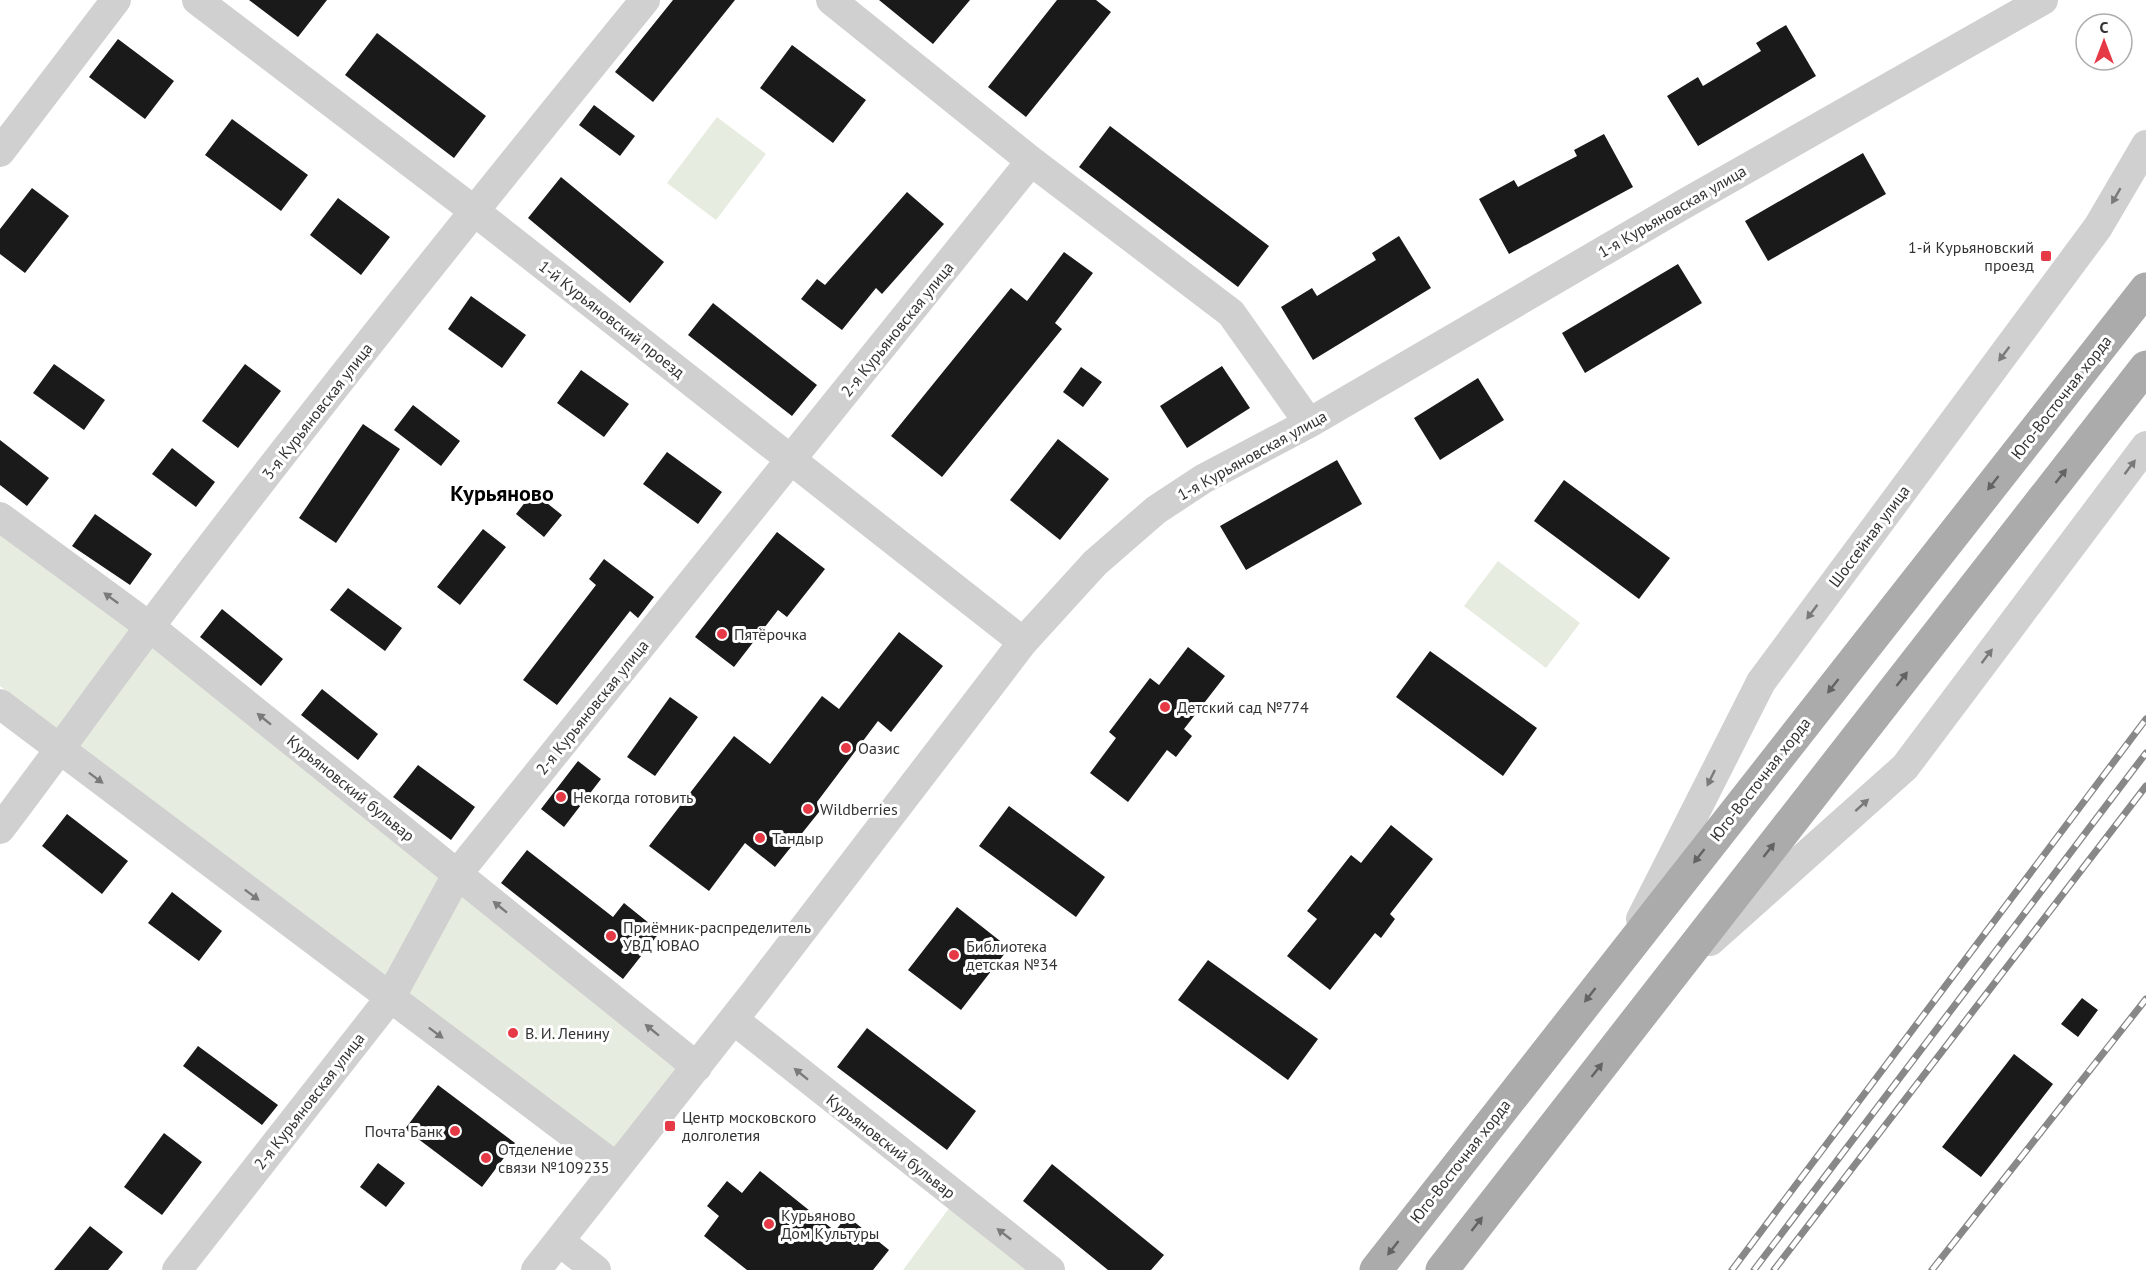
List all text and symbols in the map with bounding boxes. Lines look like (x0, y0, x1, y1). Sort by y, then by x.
north arrow (2074, 12, 2134, 72)
text: С (2100, 17, 2109, 37)
street label: 1-я Курьяновская улица (1594, 160, 1750, 262)
one-way arrow (2111, 188, 2122, 204)
place label: 1-й Курьяновский проезд (1908, 237, 2034, 275)
marker: 1-й Курьяновский проезд (2039, 249, 2053, 263)
street label: 1-й Курьяновский проезд (535, 256, 689, 382)
street label: 2-я Курьяновская улица (836, 257, 958, 401)
street label: Юго-Восточная хорда (2006, 331, 2116, 463)
street label: 3-я Курьяновская улица (257, 339, 377, 483)
one-way arrow (1998, 347, 2010, 362)
street label: 1-я Курьяновская улица (1174, 406, 1330, 504)
one-way arrow (2124, 460, 2136, 476)
one-way arrow (2054, 468, 2067, 484)
one-way arrow (1987, 476, 1999, 491)
district label: Курьяново (450, 479, 554, 507)
street label: Шоссейная улица (1824, 481, 1914, 591)
one-way arrow (104, 593, 119, 605)
one-way arrow (1807, 605, 1819, 620)
place label: Пятёрочка (734, 624, 807, 644)
marker: Пятёрочка (715, 627, 729, 641)
street label: 2-я Курьяновская улица (531, 635, 653, 779)
one-way arrow (1981, 649, 1993, 664)
one-way arrow (1896, 672, 1908, 687)
one-way arrow (1827, 678, 1840, 694)
place label: Детский сад №774 (1177, 697, 1309, 717)
marker: Детский сад №774 (1158, 700, 1172, 714)
one-way arrow (257, 713, 272, 725)
street label: Юго-Восточная хорда (1705, 713, 1815, 845)
street label: Курьяновский бульвар (283, 730, 419, 846)
place label: Оазис (858, 738, 900, 758)
marker: Оазис (839, 741, 853, 755)
one-way arrow (1706, 769, 1716, 787)
one-way arrow (89, 772, 104, 784)
place label: Некогда готовить (573, 787, 694, 807)
marker: Некогда готовить (554, 790, 568, 804)
place label: Wildberries (820, 799, 898, 819)
one-way arrow (1854, 799, 1869, 812)
marker: Wildberries (801, 802, 815, 816)
place label: Тандыр (772, 828, 824, 848)
marker: Тандыр (753, 831, 767, 845)
one-way arrow (1763, 842, 1775, 857)
one-way arrow (1694, 848, 1706, 863)
one-way arrow (245, 889, 260, 901)
one-way arrow (492, 901, 508, 914)
place label: Приёмник-распределитель УВД ЮВАО (623, 917, 811, 955)
marker: Приёмник-распределитель УВД ЮВАО (604, 929, 618, 943)
place label: Библиотека детская №34 (966, 936, 1058, 974)
marker: Библиотека детская №34 (947, 948, 961, 962)
one-way arrow (1584, 986, 1596, 1002)
place label: В. И. Ленину (525, 1023, 610, 1043)
one-way arrow (644, 1024, 659, 1036)
marker: В. И. Ленину (506, 1026, 520, 1040)
one-way arrow (429, 1027, 444, 1039)
street label: 2-я Курьяновская улица (249, 1029, 369, 1173)
one-way arrow (1591, 1062, 1604, 1078)
one-way arrow (793, 1068, 809, 1081)
street label: Курьяновский бульвар (822, 1089, 960, 1203)
street label: Юго-Восточная хорда (1405, 1095, 1515, 1227)
place label: Центр московского долголетия (682, 1107, 816, 1145)
marker: Центр московского долголетия (663, 1119, 677, 1133)
place label: Почта Банк (364, 1121, 443, 1141)
marker: Почта Банк (448, 1124, 462, 1138)
place label: Отделение связи №109235 (498, 1139, 610, 1177)
marker: Отделение связи №109235 (479, 1151, 493, 1165)
place label: Курьяново Дом Культуры (781, 1205, 879, 1243)
one-way arrow (1471, 1216, 1484, 1232)
marker: Курьяново Дом Культуры (762, 1217, 776, 1231)
one-way arrow (996, 1228, 1012, 1240)
one-way arrow (1387, 1240, 1399, 1256)

